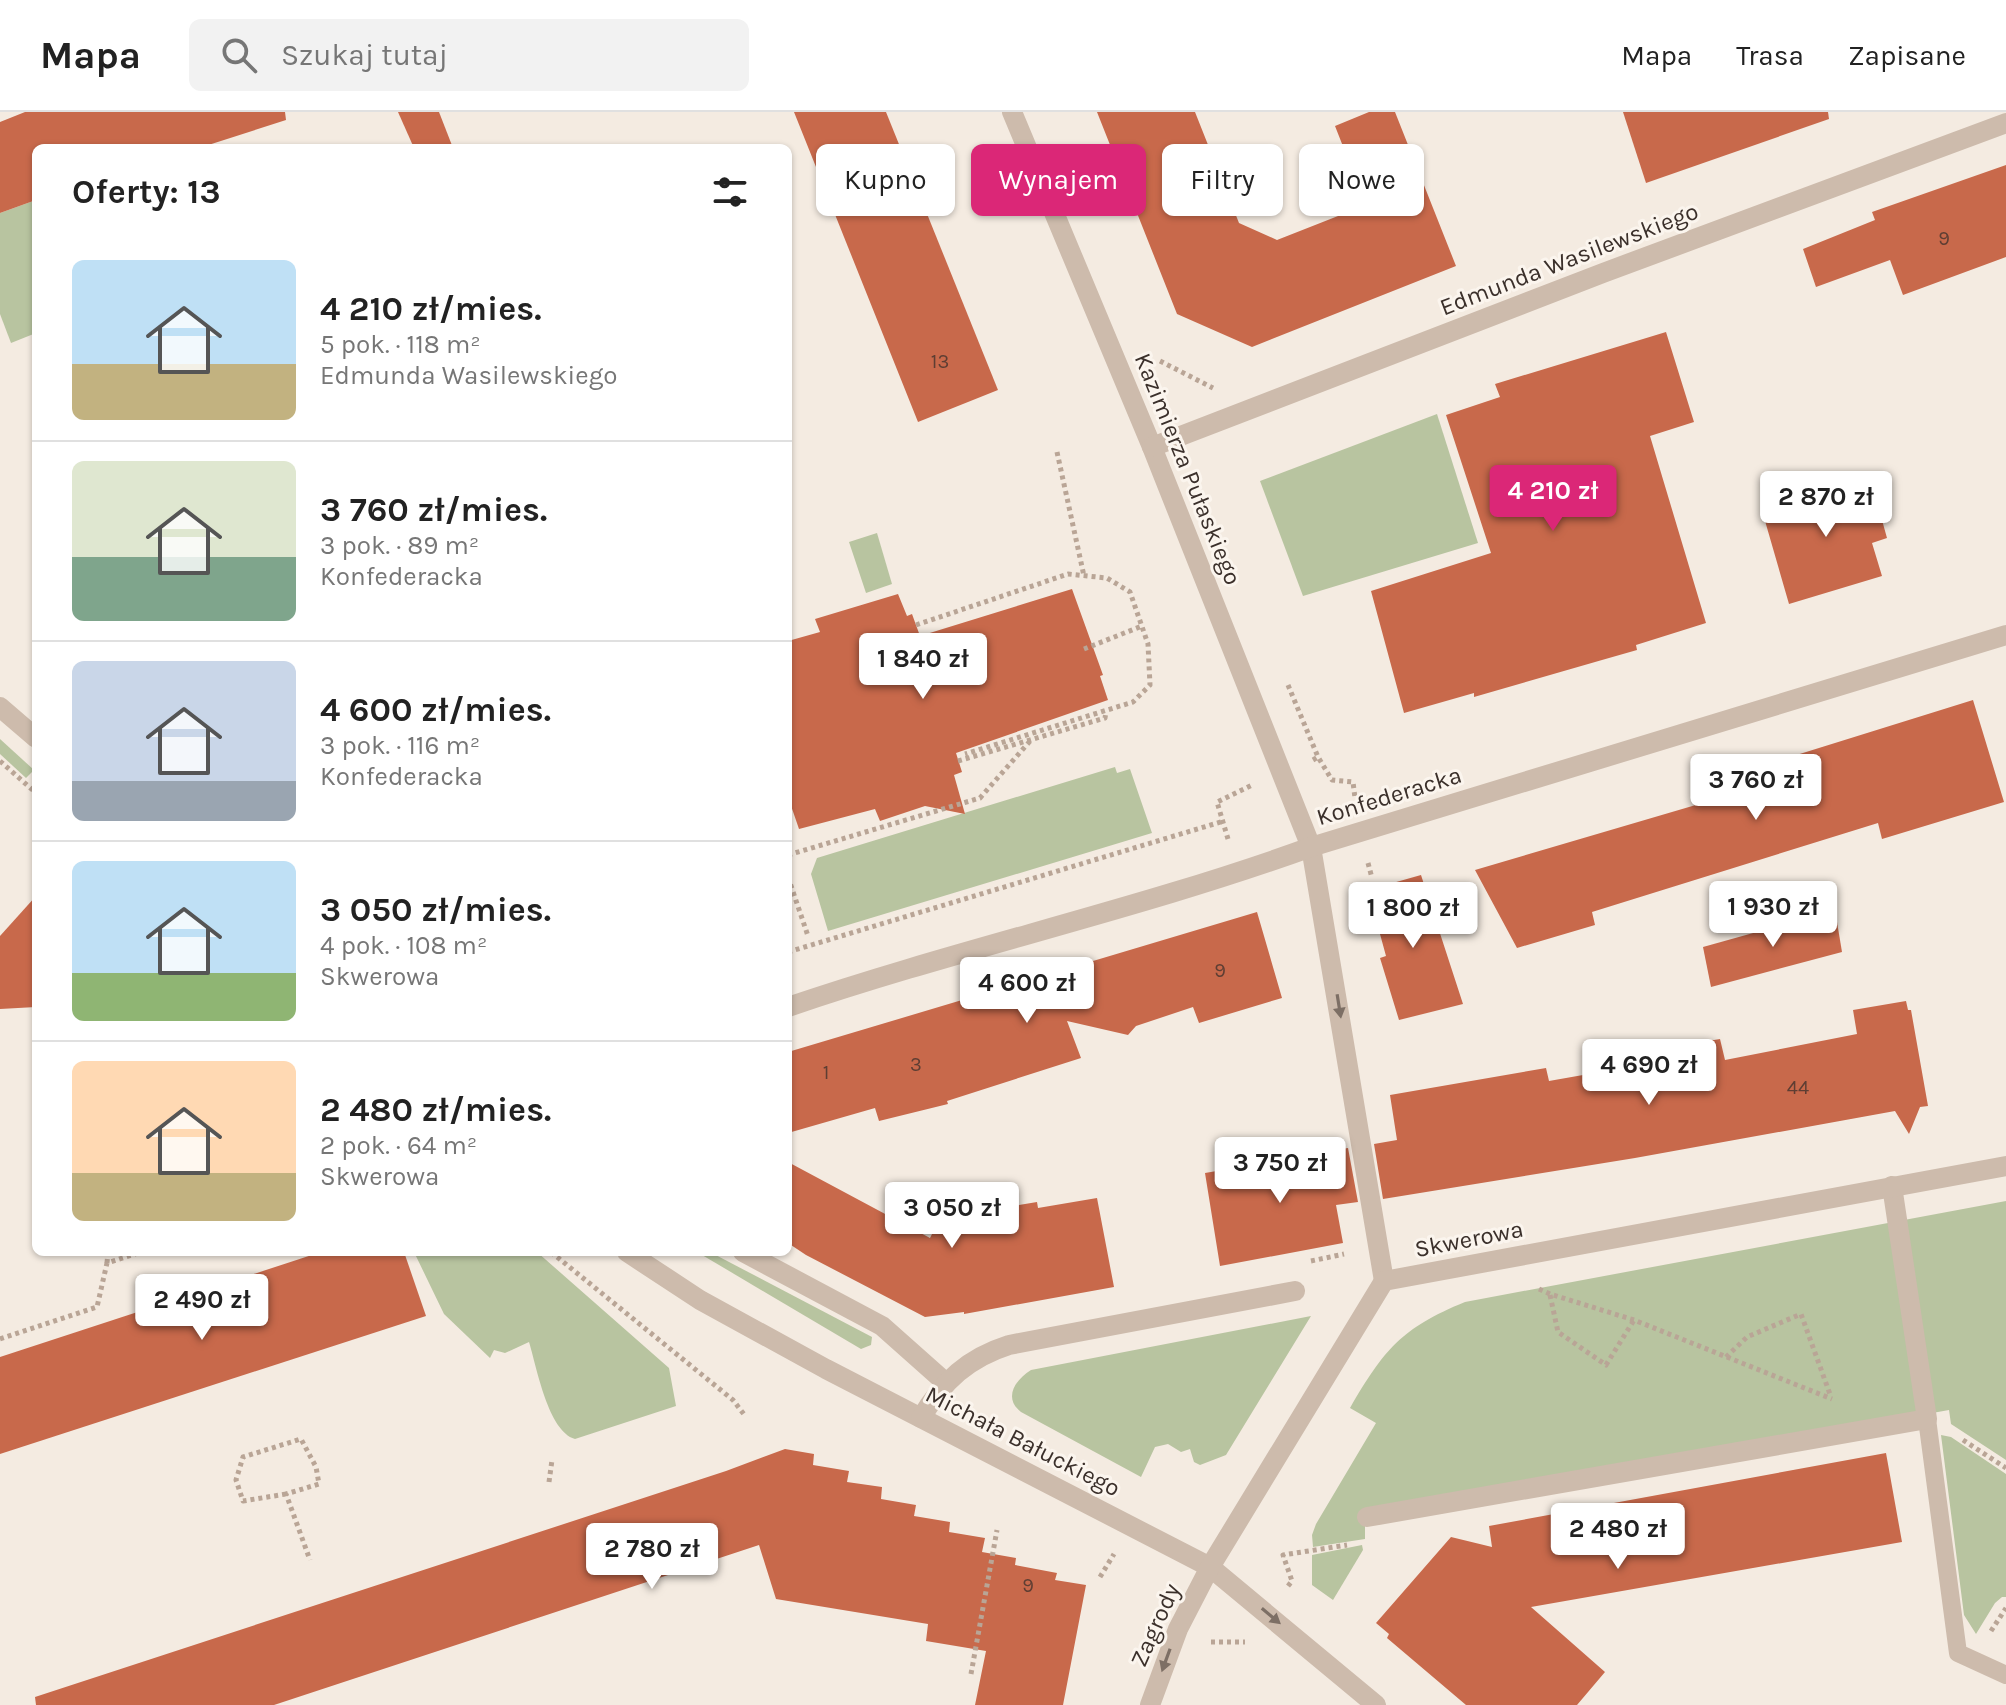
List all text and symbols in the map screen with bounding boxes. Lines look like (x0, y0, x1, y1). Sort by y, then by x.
search box (189, 19, 749, 91)
text: Mapa (40, 33, 141, 78)
icon: search (217, 33, 261, 77)
text: Szukaj tutaj (281, 37, 448, 73)
text: Mapa (1621, 39, 1692, 72)
text: Trasa (1736, 39, 1804, 72)
text: Zapisane (1848, 39, 1966, 72)
chip: Kupno (816, 144, 955, 216)
chip: Wynajem (971, 144, 1146, 216)
chip: Filtry (1162, 144, 1283, 216)
chip: Nowe (1299, 144, 1424, 216)
icon: filters (708, 170, 752, 214)
text: Oferty: 13 (72, 172, 221, 212)
street label: Edmunda Wasilewskiego (1436, 197, 1702, 321)
house number: 9 (1938, 227, 1950, 250)
text: 4 210 zł/mies. (320, 289, 542, 329)
icon: home (136, 292, 232, 388)
text: 5 pok. · 118 m² (320, 329, 481, 360)
street label: Kazimierza Pułaskiego (1129, 349, 1247, 589)
house number: 13 (931, 350, 949, 373)
text: Edmunda Wasilewskiego (320, 360, 618, 391)
pin: 4 210 zł (1470, 465, 1636, 533)
pin: 2 870 zł (1743, 471, 1909, 539)
text: 4 210 zł (1508, 475, 1598, 506)
text: 2 870 zł (1778, 481, 1874, 512)
text: 3 760 zł/mies. (320, 490, 547, 530)
icon: home (136, 493, 232, 589)
text: 3 pok. · 89 m² (320, 530, 479, 561)
text: Konfederacka (320, 561, 483, 592)
pin: 1 840 zł (840, 633, 1006, 701)
text: 1 840 zł (877, 643, 969, 674)
text: 4 600 zł/mies. (320, 690, 551, 730)
icon: home (136, 693, 232, 789)
text: 3 pok. · 116 m² (320, 730, 480, 761)
pin: 3 760 zł (1673, 754, 1839, 822)
text: Konfederacka (320, 761, 483, 792)
street label: Konfederacka (1313, 761, 1465, 831)
text: 3 760 zł (1708, 764, 1804, 795)
pin: 1 930 zł (1690, 881, 1856, 949)
pin: 1 800 zł (1330, 882, 1496, 950)
text: 3 050 zł/mies. (320, 890, 551, 930)
text: 1 930 zł (1727, 891, 1819, 922)
text: 1 800 zł (1367, 892, 1459, 923)
icon: home (136, 893, 232, 989)
text: 4 pok. · 108 m² (320, 930, 487, 961)
pin: 4 600 zł (944, 957, 1110, 1025)
house number: 9 (1214, 959, 1226, 982)
text: Skwerowa (320, 961, 439, 992)
text: 4 600 zł (978, 967, 1076, 998)
one-way arrow (1334, 994, 1346, 1019)
pin: 4 690 zł (1566, 1039, 1732, 1107)
text: 4 690 zł (1600, 1049, 1698, 1080)
house number: 3 (910, 1053, 922, 1076)
house number: 1 (823, 1061, 829, 1084)
house number: 44 (1787, 1076, 1809, 1099)
text: 2 480 zł/mies. (320, 1090, 551, 1130)
icon: home (136, 1093, 232, 1189)
text: 2 pok. · 64 m² (320, 1130, 477, 1161)
pin: 3 750 zł (1197, 1137, 1363, 1205)
text: 3 750 zł (1233, 1147, 1327, 1178)
text: Skwerowa (320, 1161, 439, 1192)
pin: 3 050 zł (869, 1182, 1035, 1250)
text: 3 050 zł (903, 1192, 1001, 1223)
street label: Skwerowa (1412, 1215, 1526, 1263)
pin: 2 490 zł (119, 1274, 285, 1342)
text: 2 490 zł (153, 1284, 251, 1315)
street label: Michała Bałuckiego (921, 1380, 1125, 1502)
pin: 2 480 zł (1535, 1503, 1701, 1571)
text: 2 480 zł (1569, 1513, 1667, 1544)
pin: 2 780 zł (569, 1523, 735, 1591)
text: 2 780 zł (604, 1533, 700, 1564)
house number: 9 (1022, 1574, 1034, 1597)
street label: Zagrody (1124, 1579, 1186, 1671)
one-way arrow (1261, 1607, 1281, 1624)
one-way arrow (1159, 1648, 1172, 1672)

